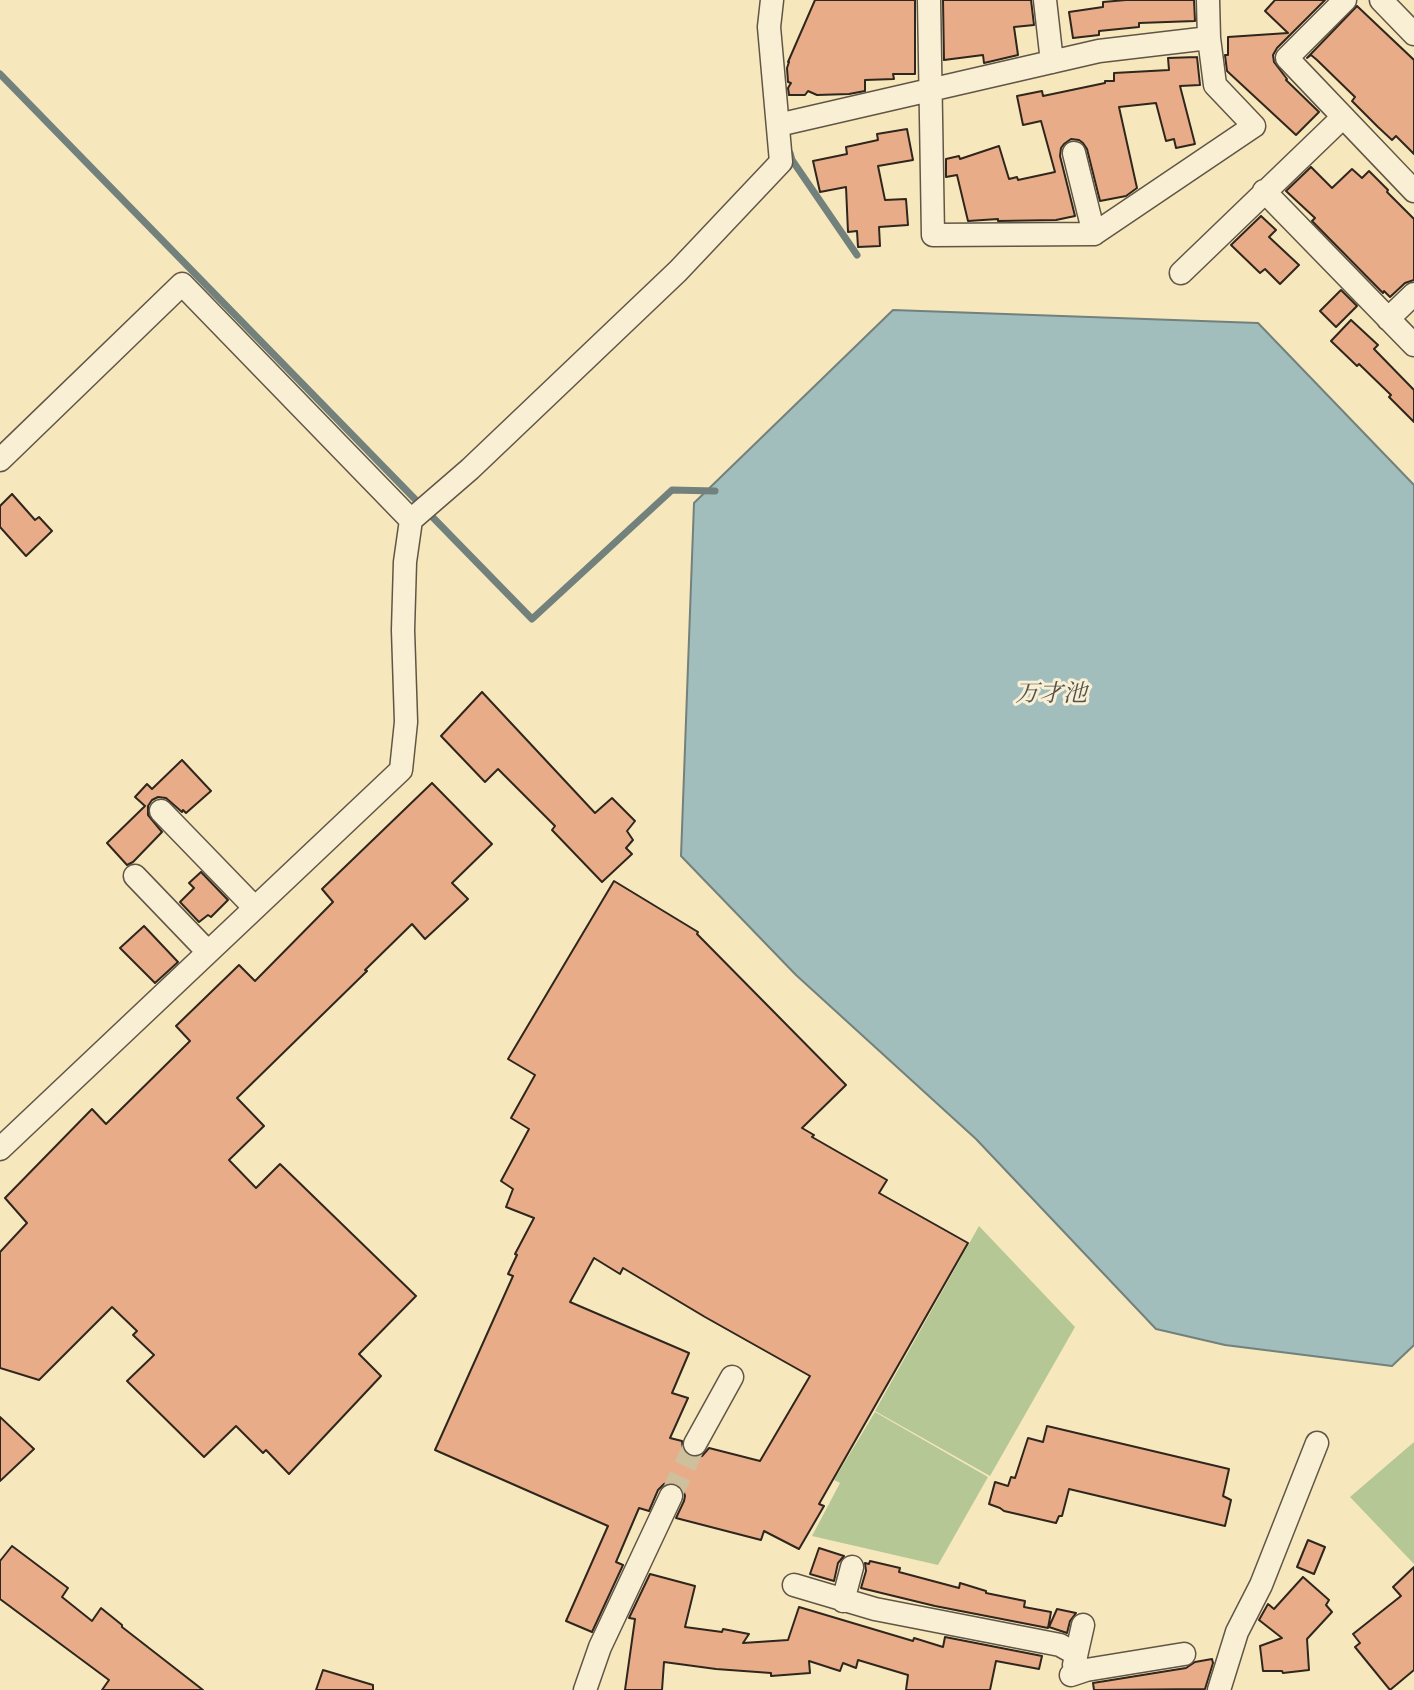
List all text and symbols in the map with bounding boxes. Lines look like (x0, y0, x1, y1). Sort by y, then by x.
water label: 万才池 (1015, 681, 1087, 709)

